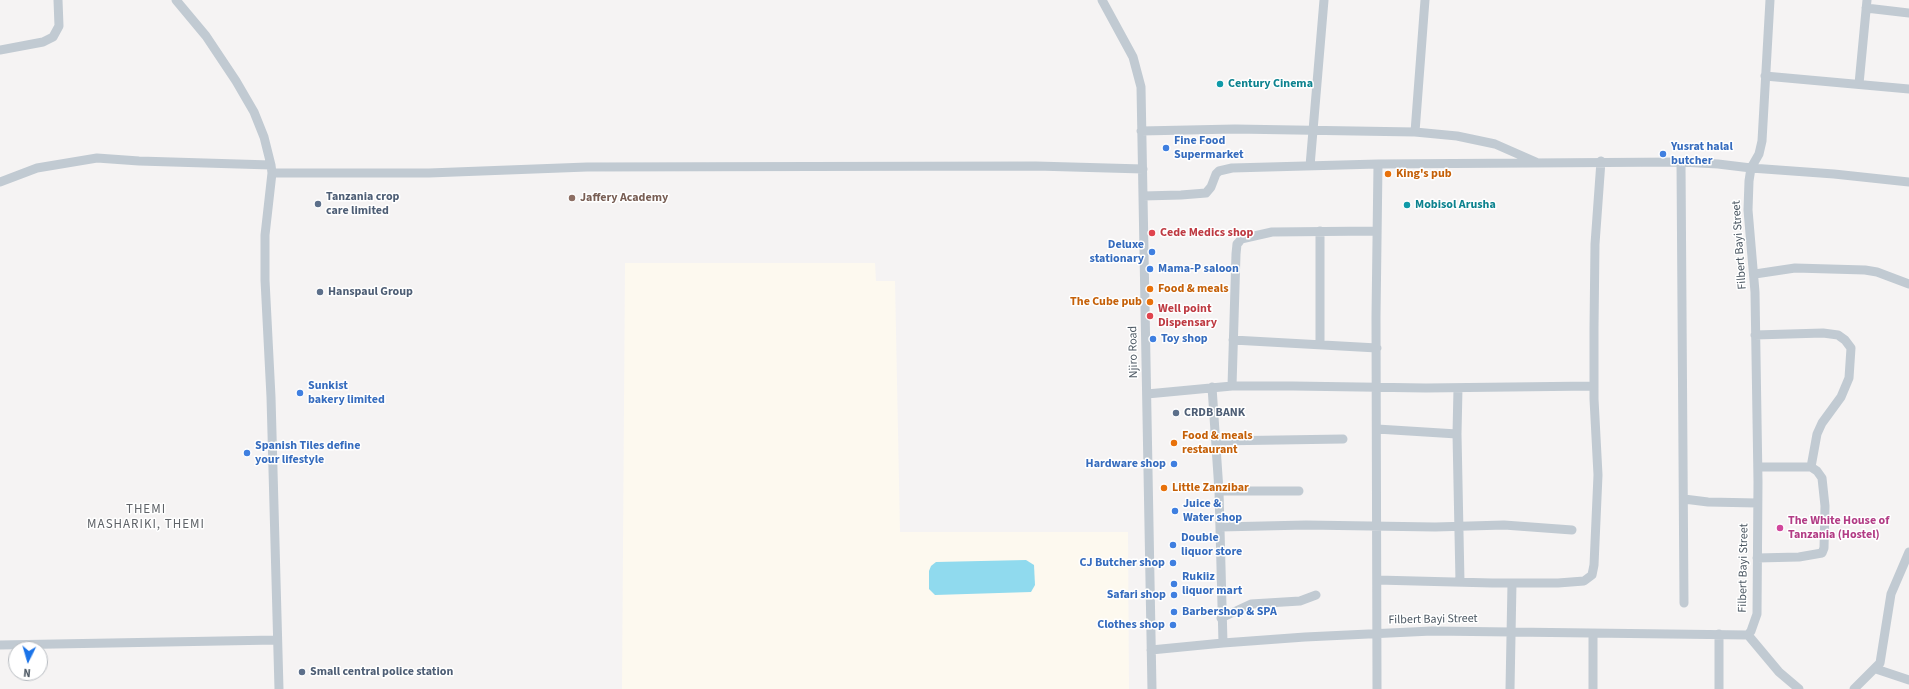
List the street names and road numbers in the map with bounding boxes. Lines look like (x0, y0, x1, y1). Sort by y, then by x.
street label: Filbert Bayi Street (1730, 200, 1750, 290)
street label: Njiro Road (1126, 326, 1142, 378)
street label: Filbert Bayi Street (1736, 523, 1752, 613)
street label: Filbert Bayi Street (1388, 612, 1478, 628)

